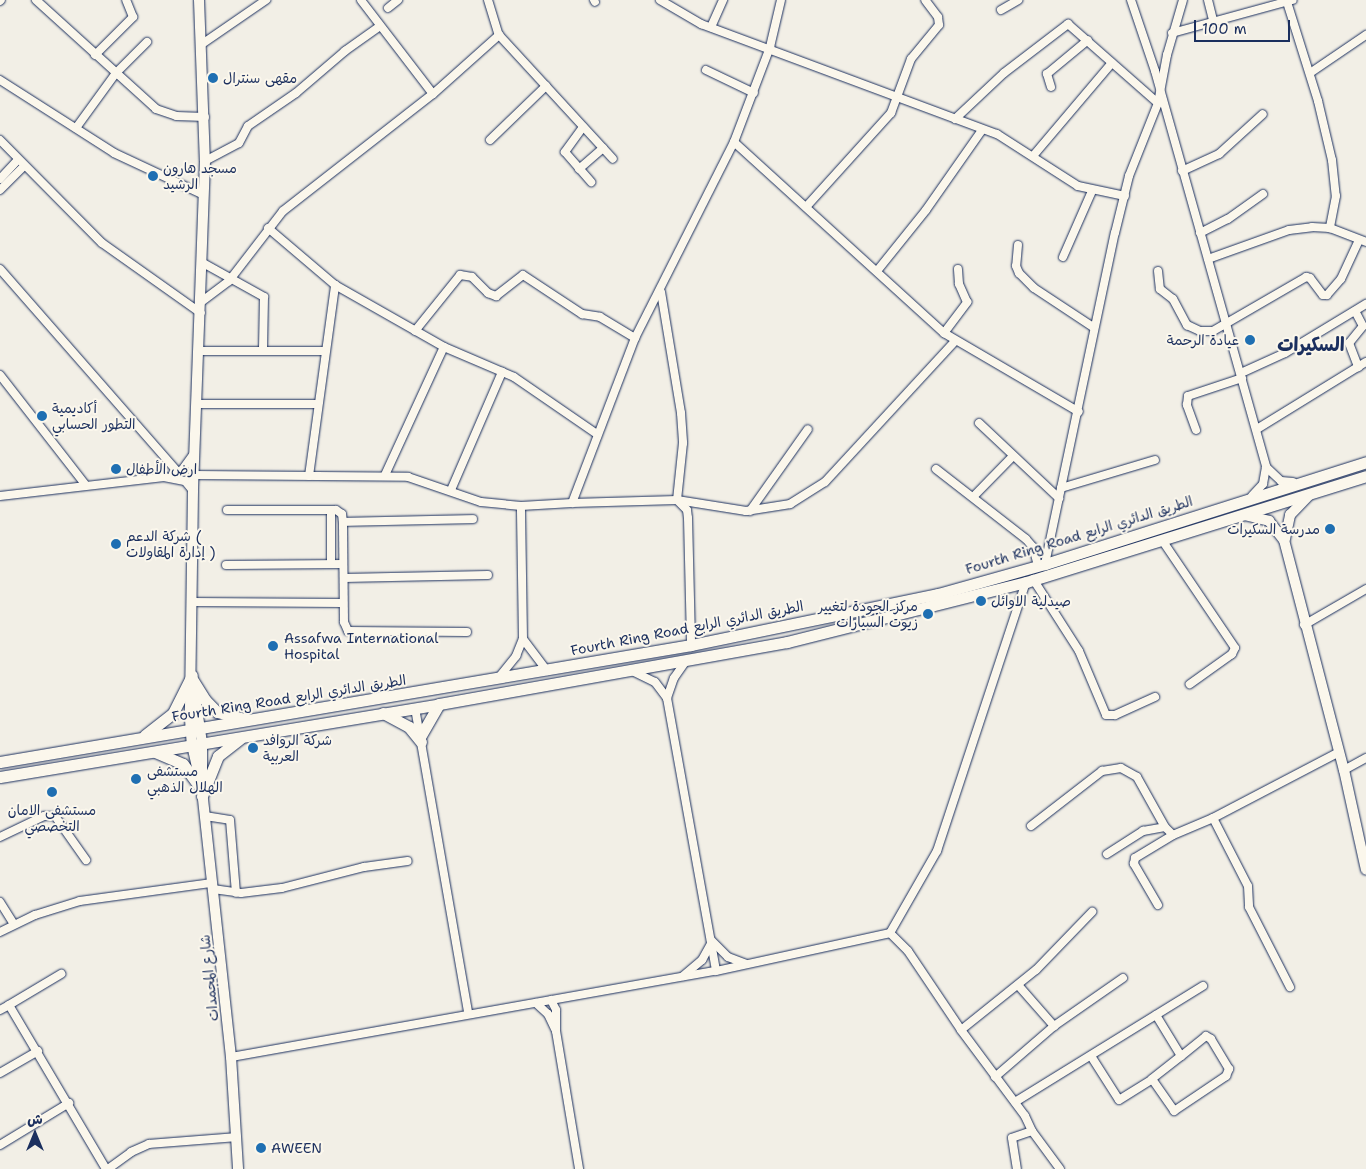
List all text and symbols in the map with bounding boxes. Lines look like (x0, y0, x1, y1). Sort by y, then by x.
scale bar (1196, 10, 1292, 42)
text: 100 m (1202, 19, 1247, 39)
place label: مقهى سنترال (223, 70, 297, 86)
marker: مقهى سنترال (207, 72, 219, 84)
place label: مسجد هارون الرشيد (163, 160, 237, 192)
marker: مسجد هارون الرشيد (147, 170, 159, 182)
place label: عيادة الرحمة (1167, 332, 1239, 348)
marker: عيادة الرحمة (1243, 333, 1257, 347)
district label: السكيرات (1277, 334, 1345, 356)
place label: أكاديمية التطور الحسابي (52, 400, 135, 432)
marker: أكاديمية التطور الحسابي (36, 410, 48, 422)
place label: ارض الأطفال (126, 461, 197, 477)
marker: ارض الأطفال (110, 463, 122, 475)
street label: Fourth Ring Road الطريق الدائري الرابع (963, 492, 1195, 578)
place label: مدرسة السكيرات (1227, 521, 1320, 537)
marker: مدرسة السكيرات (1324, 523, 1336, 535)
place label: شركة الدعم ( إدارة المقاولات ) (126, 528, 216, 560)
marker: شركة الدعم ( إدارة المقاولات ) (110, 538, 122, 550)
place label: صيدلية الاوائل (991, 593, 1071, 609)
marker: صيدلية الاوائل (975, 595, 987, 607)
street label: Fourth Ring Road الطريق الدائري الرابع (569, 597, 805, 659)
place label: مركز الجودة لتغيير زيوت السيارات (818, 598, 918, 630)
marker: مركز الجودة لتغيير زيوت السيارات (922, 608, 934, 620)
place label: Assafwa International Hospital (284, 630, 438, 662)
marker: Assafwa International Hospital (266, 639, 280, 653)
street label: Fourth Ring Road الطريق الدائري الرابع (171, 671, 407, 725)
place label: شركة الروافد العربية (263, 732, 332, 764)
marker: شركة الروافد العربية (247, 742, 259, 754)
place label: مستشفى الهلال الذهبي (147, 763, 223, 796)
marker: مستشفى الهلال الذهبي (129, 772, 143, 786)
marker: مستشفى الامان التخصصي (45, 785, 59, 799)
place label: مستشفى الامان التخصصي (8, 802, 96, 834)
street label: شارع المجمدات (196, 934, 222, 1022)
north arrow (10, 1109, 60, 1159)
text: ش (27, 1110, 43, 1128)
place label: AWEEN (271, 1140, 322, 1156)
marker: AWEEN (255, 1142, 267, 1154)

